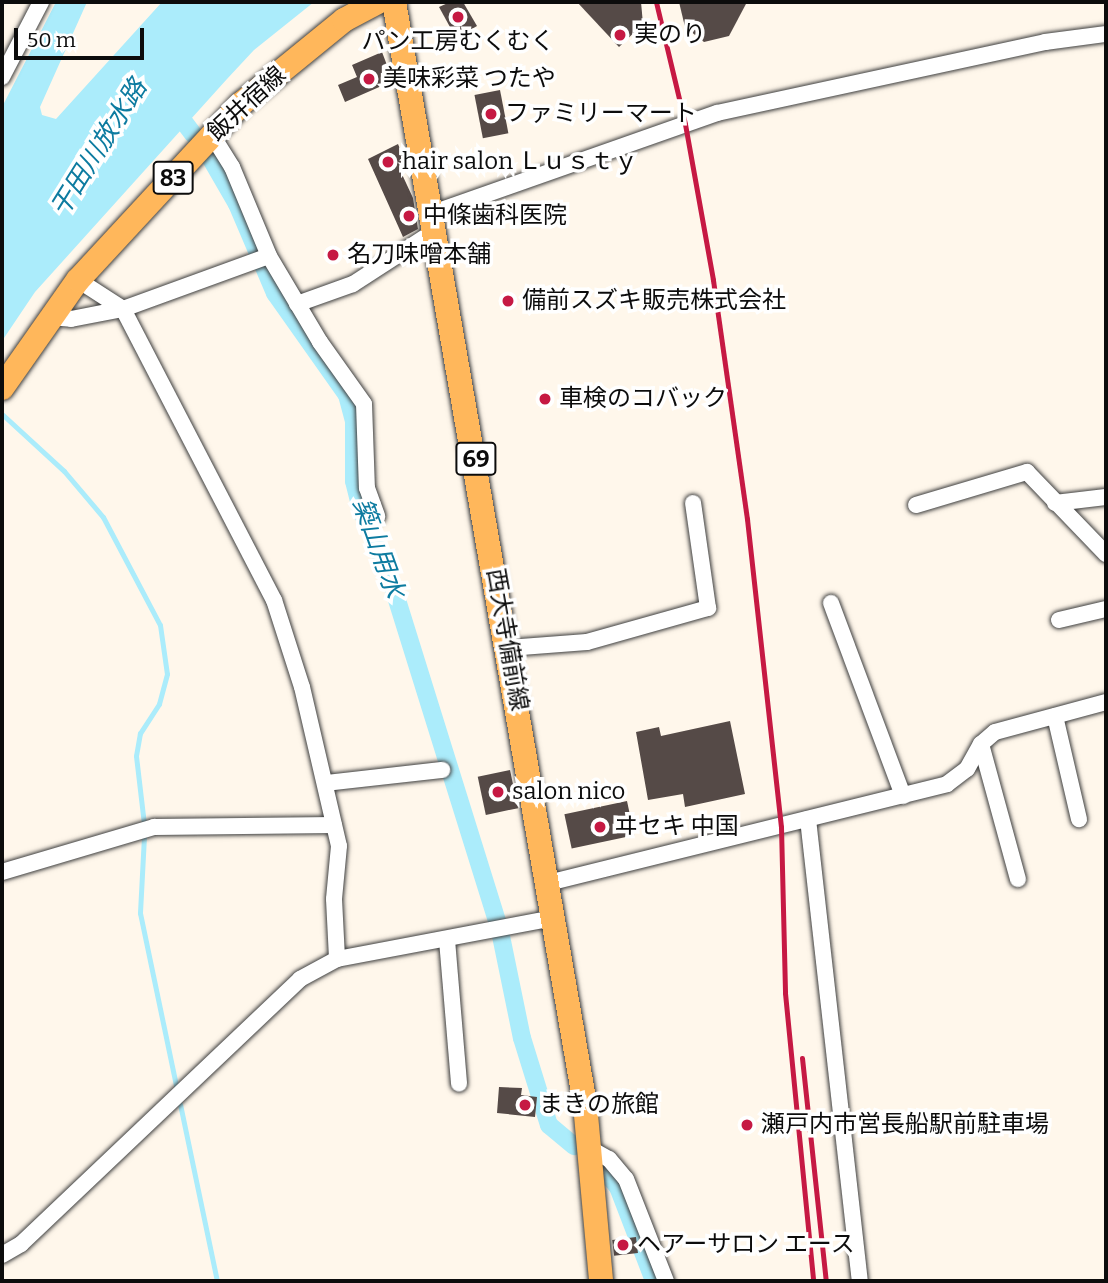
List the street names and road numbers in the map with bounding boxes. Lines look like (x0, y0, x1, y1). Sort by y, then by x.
street label: 飯井宿線 (202, 61, 292, 147)
road number: 83 (152, 158, 194, 197)
road number: 69 (455, 440, 497, 478)
street label: 西大寺備前線 (480, 567, 534, 713)

